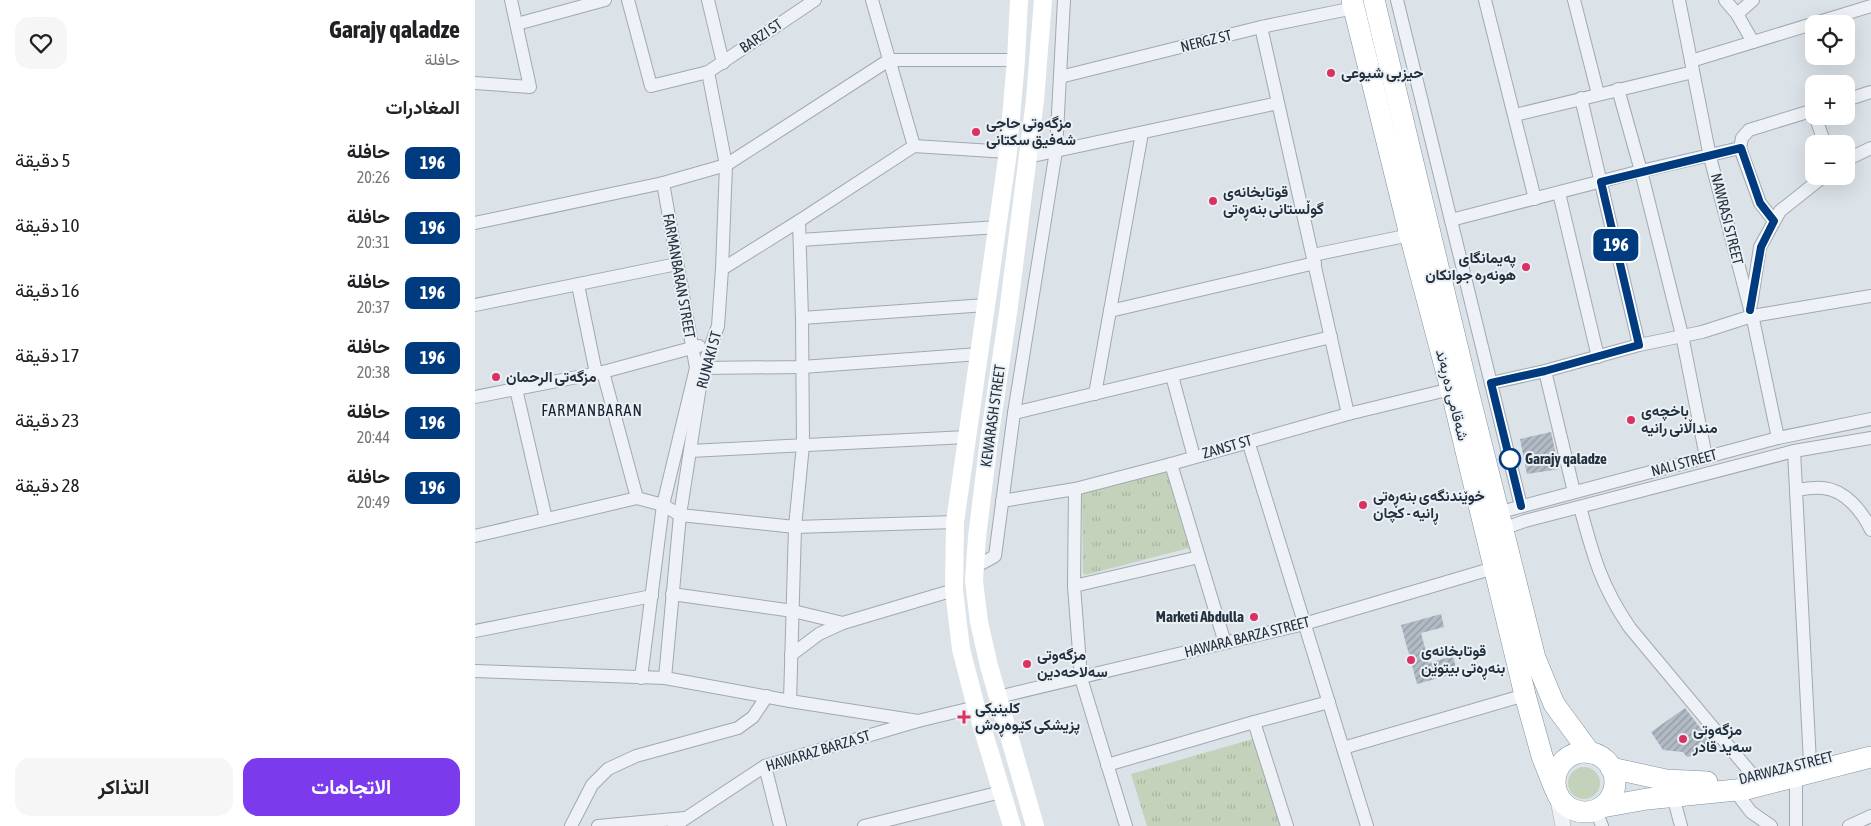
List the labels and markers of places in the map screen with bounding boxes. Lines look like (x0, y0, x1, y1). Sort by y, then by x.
place label: حیزبی شیوعی (1341, 64, 1423, 82)
marker: حیزبی شیوعی (1325, 67, 1337, 79)
place label: مزگەوتی حاجی شەفیق سکتانی (986, 114, 1076, 149)
marker: مزگەوتی حاجی شەفیق سکتانی (970, 126, 982, 138)
place label: قوتابخانه‌ی گوڵستانی بنه‌ڕه‌تی (1223, 183, 1324, 221)
marker: قوتابخانه‌ی گوڵستانی بنه‌ڕه‌تی (1207, 195, 1219, 207)
place label: پەیمانگای هونەرە جوانکان (1425, 249, 1516, 284)
marker: پەیمانگای هونەرە جوانکان (1520, 261, 1532, 273)
place label: مزگەتی الرحمان (506, 368, 597, 386)
marker: مزگەتی الرحمان (490, 371, 502, 383)
place label: باخچەی منداڵانی رانیە (1641, 402, 1718, 437)
marker: باخچەی منداڵانی رانیە (1625, 414, 1637, 426)
marker: Garajy qaladze (1499, 448, 1521, 470)
place label: Garajy qaladze (1525, 450, 1607, 467)
place label: خوێندنگەی بنەڕەتی ڕانیە - کچان (1373, 487, 1485, 525)
marker: خوێندنگەی بنەڕەتی ڕانیە - کچان (1357, 499, 1369, 511)
place label: Marketi Abdulla (1156, 608, 1244, 625)
marker: Marketi Abdulla (1248, 611, 1260, 623)
place label: قوتابخانەی بنەڕەتی بیتوێن (1421, 642, 1505, 680)
place label: مزگەوتی سەلاحەدین (1037, 646, 1108, 681)
marker: قوتابخانەی بنەڕەتی بیتوێن (1405, 654, 1417, 666)
marker: مزگەوتی سەلاحەدین (1021, 658, 1033, 670)
place label: كلینیكی پزیشكی كێوەڕەش (975, 699, 1080, 737)
marker: كلینیكی پزیشكی كێوەڕەش (957, 710, 971, 724)
place label: مزگەوتی سەید قادر (1692, 721, 1752, 756)
marker: مزگەوتی سەید قادر (1677, 733, 1689, 745)

